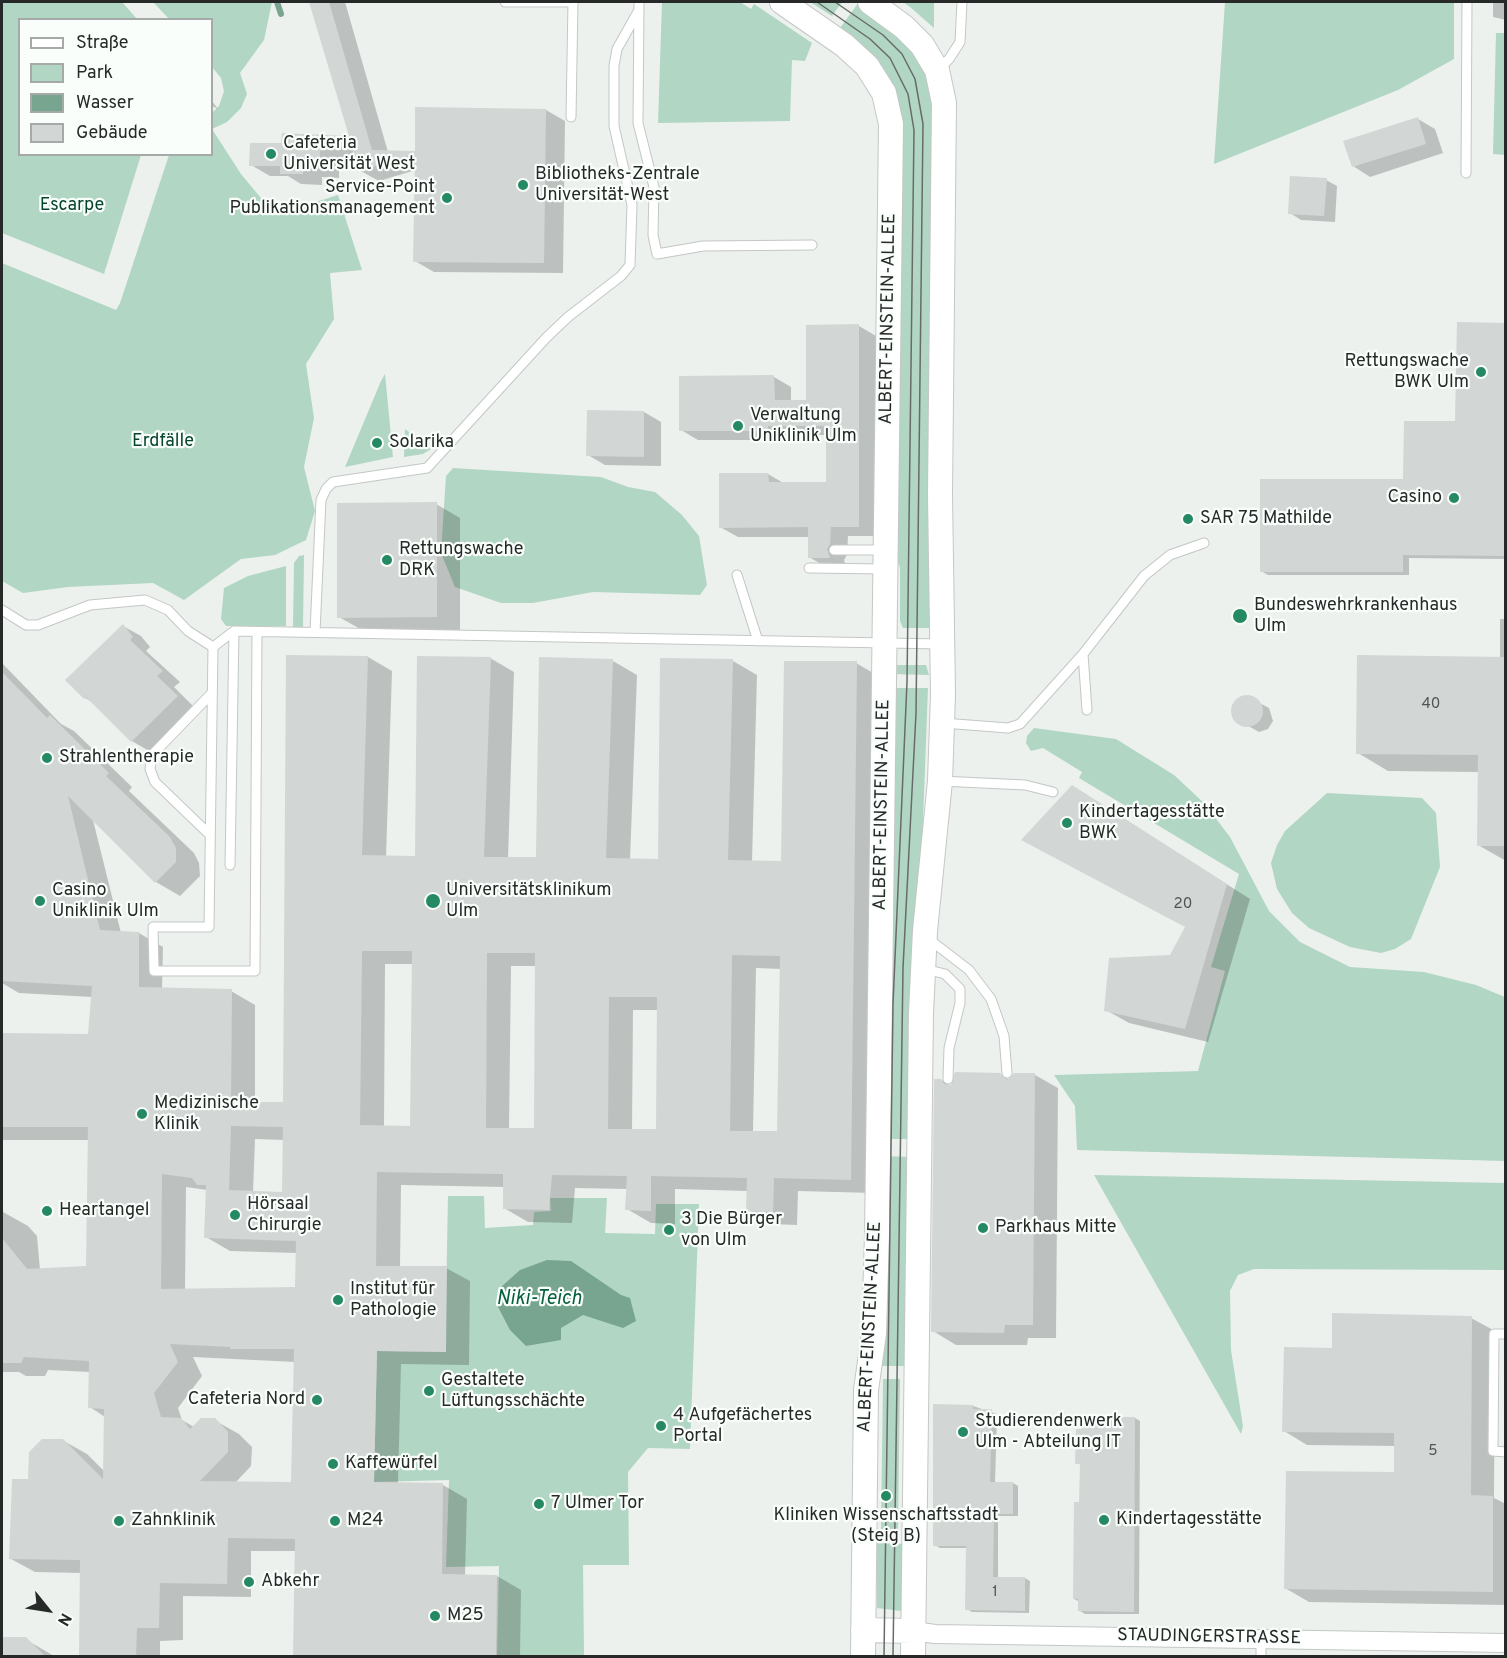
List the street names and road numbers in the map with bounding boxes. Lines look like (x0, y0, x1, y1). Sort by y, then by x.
street label: ALBERT-EINSTEIN-ALLEE (876, 213, 902, 425)
street label: ALBERT-EINSTEIN-ALLEE (870, 699, 896, 911)
street label: ALBERT-EINSTEIN-ALLEE (855, 1221, 887, 1433)
street label: STAUDINGERSTRASSE (1117, 1626, 1301, 1650)

